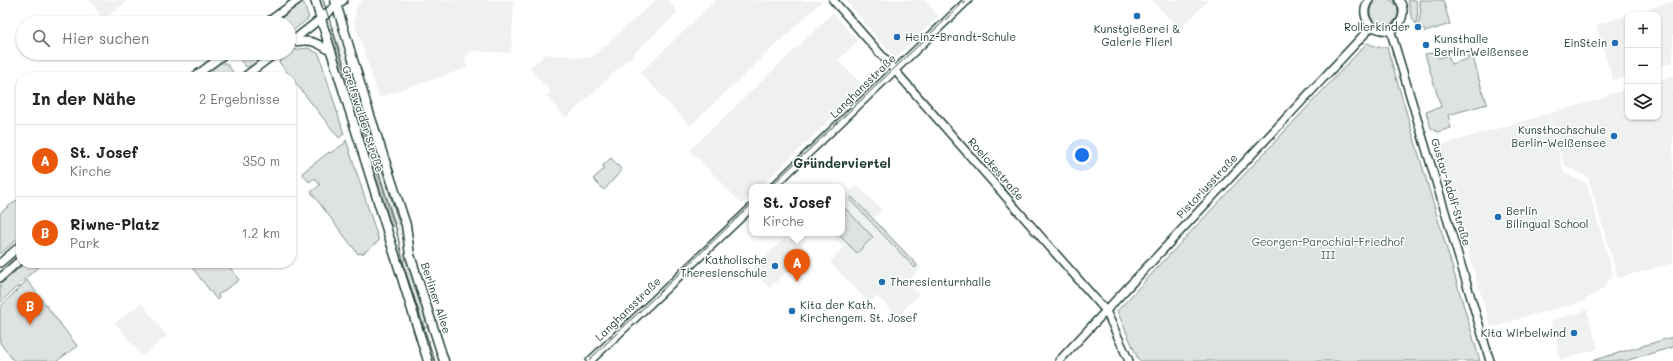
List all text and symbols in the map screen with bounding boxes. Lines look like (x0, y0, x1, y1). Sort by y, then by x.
marker: Kunstgießerei & Galerie Flierl (1132, 11, 1142, 21)
map controls (1625, 12, 1661, 120)
button: + (1625, 12, 1661, 48)
search box (16, 16, 296, 60)
place label: Rollerkinder (1344, 19, 1410, 34)
place label: Kunstgießerei & Galerie Flierl (1094, 21, 1180, 49)
marker: Rollerkinder (1413, 22, 1423, 32)
icon: search (30, 27, 52, 49)
text: Hier suchen (62, 28, 149, 48)
place label: Heinz-Brandt-Schule (905, 29, 1016, 44)
place label: Kunsthalle Berlin-Weißensee (1434, 31, 1529, 59)
marker: Heinz-Brandt-Schule (892, 32, 902, 42)
place label: EinStein (1564, 35, 1607, 50)
marker: EinStein (1610, 38, 1620, 48)
marker: Kunsthalle Berlin-Weißensee (1421, 40, 1431, 50)
button: − (1625, 48, 1661, 84)
street label: Langhansstraße (827, 50, 899, 121)
street label: Greifswalder Straße (339, 63, 388, 174)
button: layers (1625, 84, 1661, 120)
text: In der Nähe (32, 87, 136, 109)
text: 2 Ergebnisse (199, 90, 280, 107)
place label: Kunsthochschule Berlin-Weißensee (1511, 122, 1606, 150)
marker: Kunsthochschule Berlin-Weißensee (1609, 131, 1619, 141)
street label: Roelckestraße (965, 134, 1028, 203)
street label: Gustav-Adolf-Straße (1428, 136, 1475, 248)
text: St. Josef (70, 142, 138, 162)
your location (1072, 145, 1092, 165)
street label: Pistoriusstraße (1173, 150, 1241, 221)
text: A (40, 152, 50, 169)
text: 350 m (242, 152, 280, 169)
district label: Gründerviertel (793, 154, 891, 171)
text: Kirche (70, 162, 111, 179)
popup (749, 184, 845, 236)
text: St. Josef (763, 192, 831, 212)
place label: Berlin Bilingual School (1506, 203, 1589, 231)
text: Kirche (763, 212, 804, 229)
marker: Berlin Bilingual School (1493, 212, 1503, 222)
text: Riwne-Platz (70, 214, 160, 234)
text: B (41, 224, 49, 241)
text: 1.2 km (242, 224, 280, 241)
text: Park (70, 234, 99, 251)
park label: Georgen-Parochial-Friedhof III (1252, 234, 1405, 262)
pin: A (784, 249, 810, 282)
place label: Katholische Theresienschule (680, 252, 767, 280)
street label: Berliner Allee (418, 260, 455, 336)
marker: Katholische Theresienschule (770, 261, 780, 271)
street label: Langhansstraße (592, 273, 664, 344)
place label: Theresienturnhalle (890, 274, 991, 289)
marker: Theresienturnhalle (877, 277, 887, 287)
pin: B (17, 292, 43, 325)
place label: Kita der Kath. Kirchengem. St. Josef (800, 297, 917, 325)
marker: Kita der Kath. Kirchengem. St. Josef (787, 306, 797, 316)
place label: Kita Wirbelwind (1481, 325, 1566, 340)
marker: Kita Wirbelwind (1569, 328, 1579, 338)

